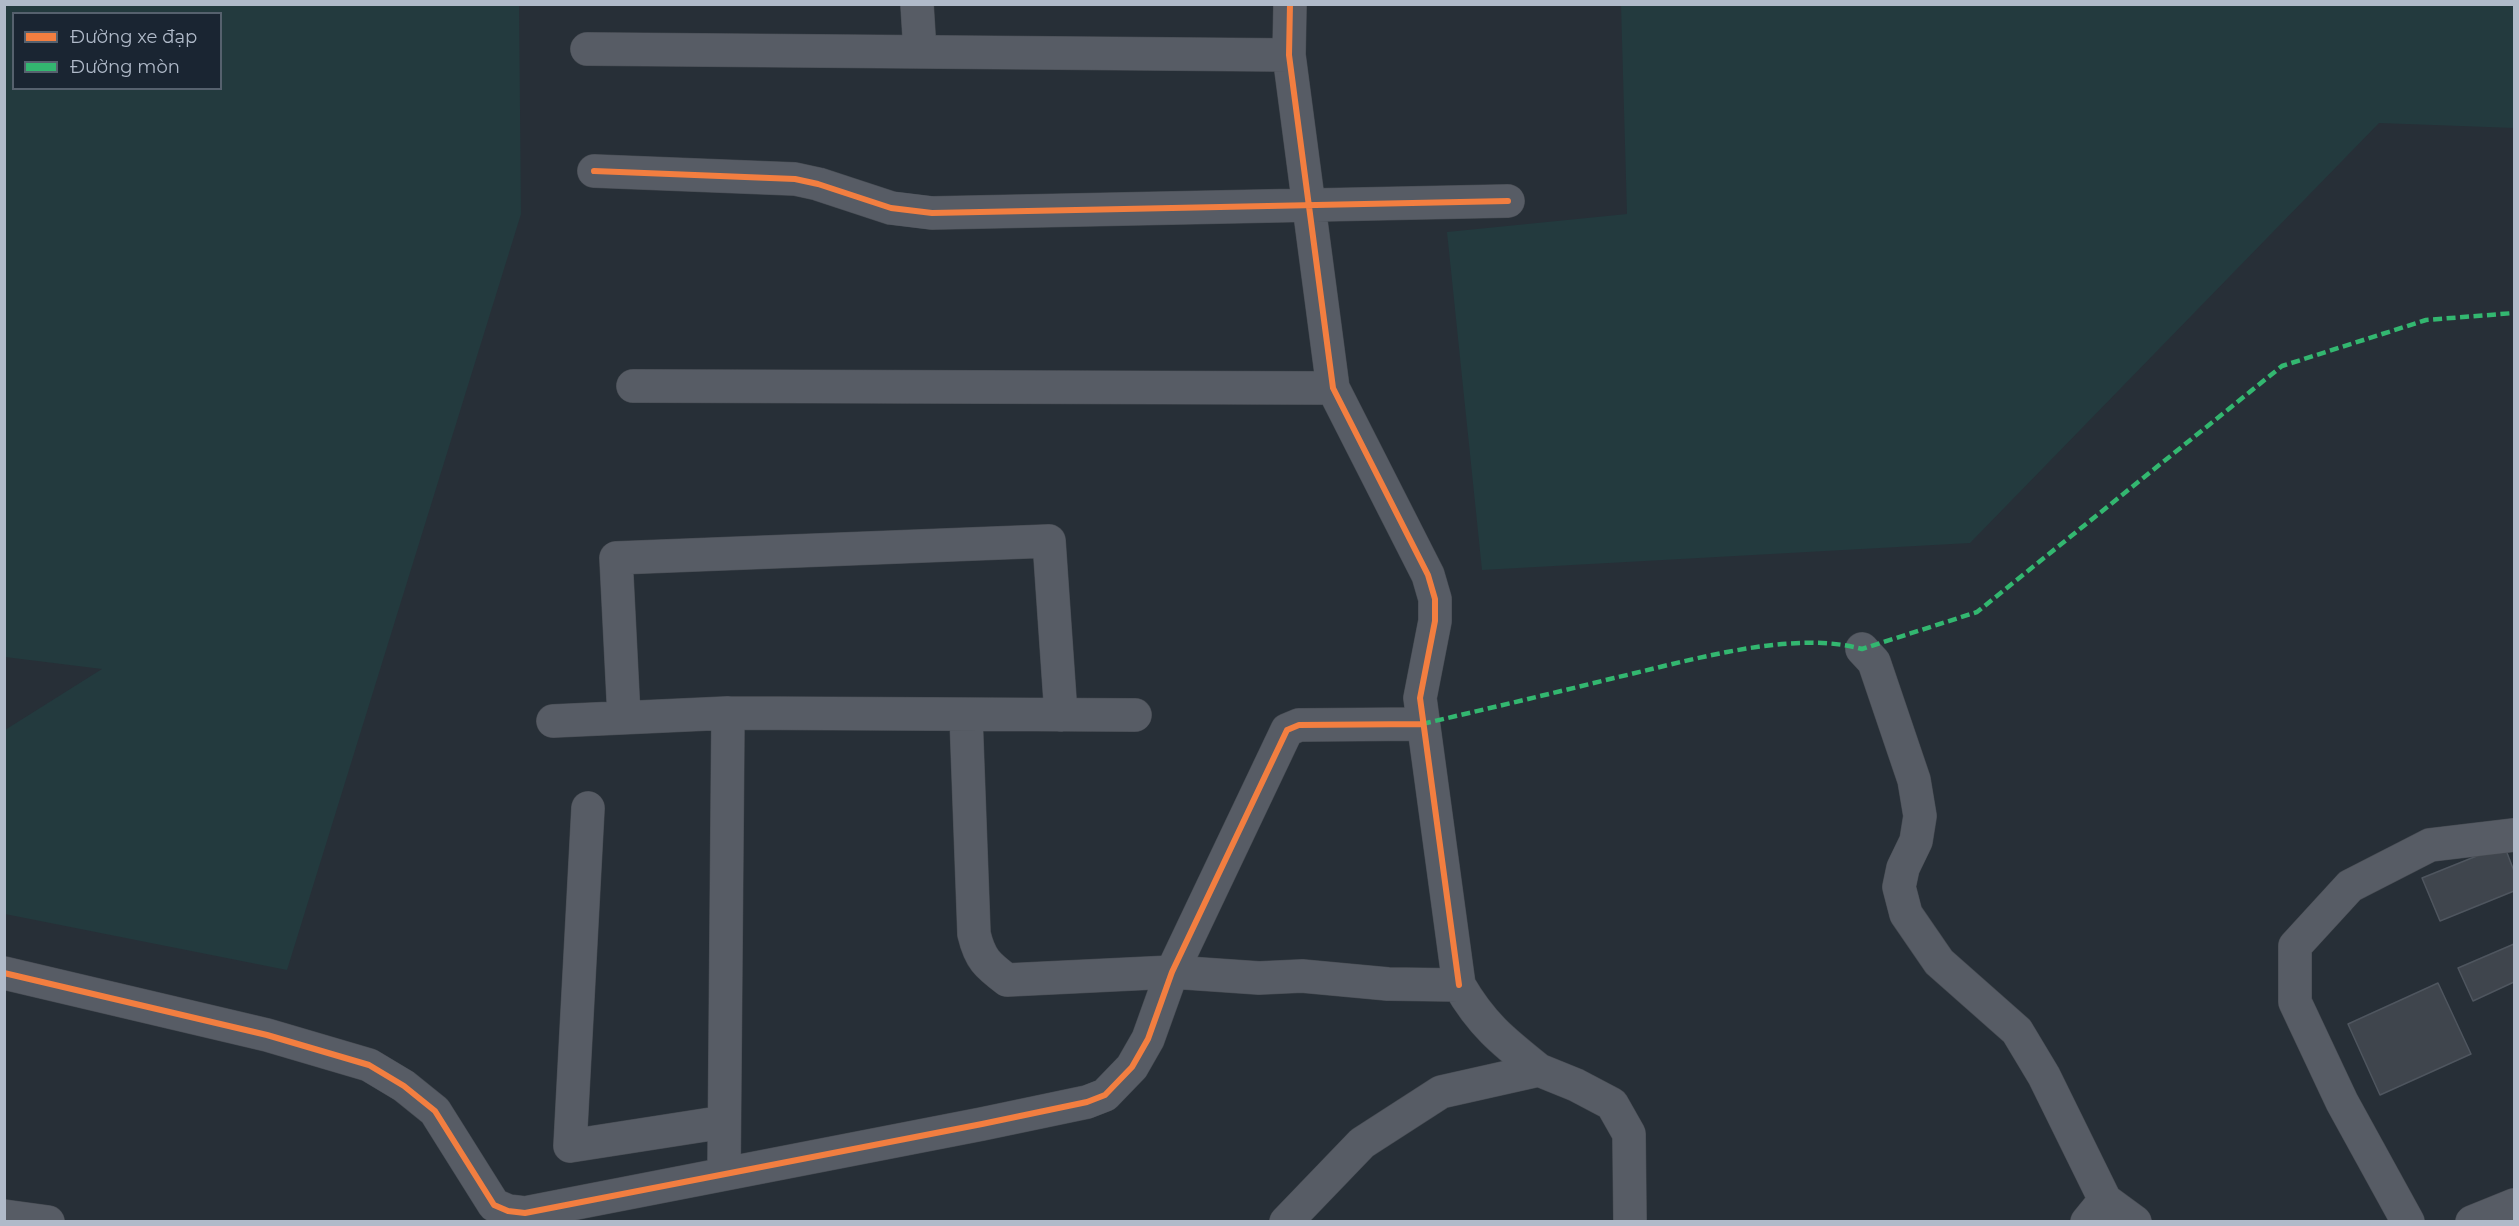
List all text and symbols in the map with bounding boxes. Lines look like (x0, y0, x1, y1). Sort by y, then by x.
legend (12, 12, 222, 90)
text: Đường xe đạp (70, 26, 197, 48)
text: Đường mòn (70, 56, 180, 78)

